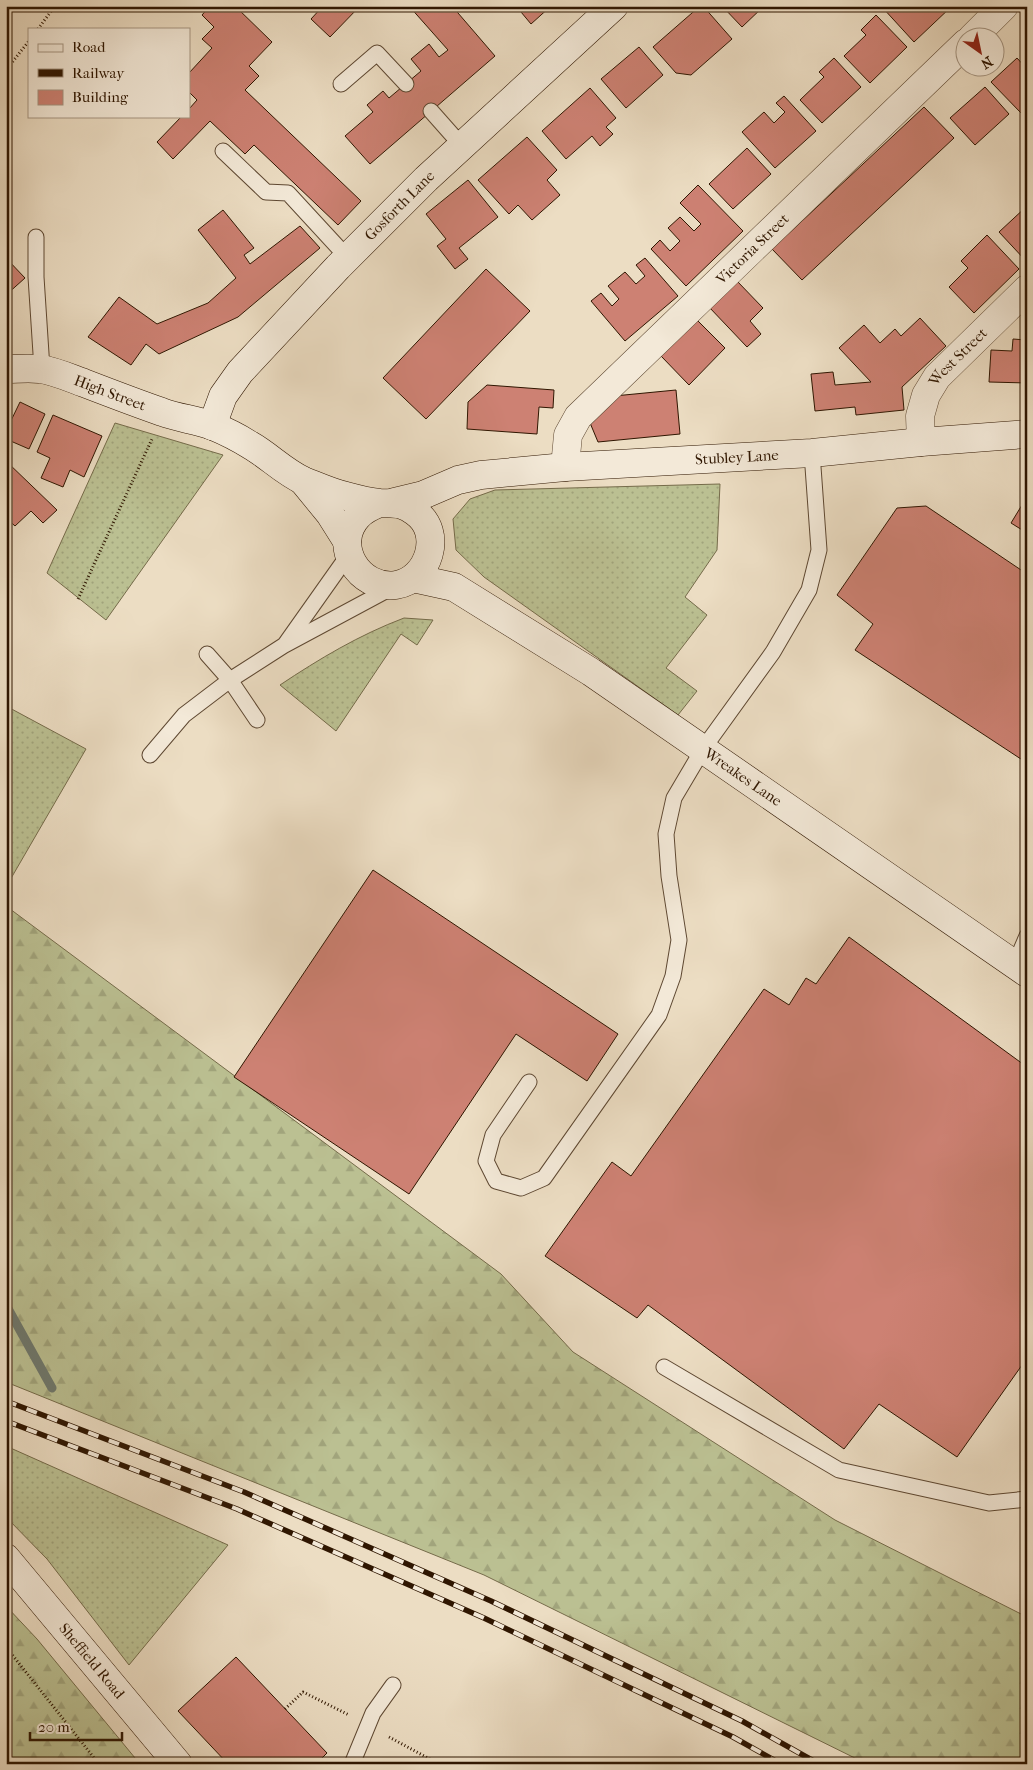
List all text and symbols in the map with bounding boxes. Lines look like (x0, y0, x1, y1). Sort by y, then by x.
legend (28, 28, 190, 118)
north arrow (956, 28, 1006, 78)
text: Road (72, 38, 106, 56)
text: N (977, 52, 996, 73)
text: Railway (72, 64, 125, 82)
text: Building (72, 88, 129, 106)
street label: Gosforth Lane (361, 166, 439, 244)
street label: Victoria Street (712, 209, 793, 289)
street label: West Street (924, 324, 991, 390)
street label: High Street (72, 371, 149, 415)
street label: Stubley Lane (695, 446, 780, 469)
street label: Wreakes Lane (700, 743, 786, 810)
street label: Sheffield Road (55, 1619, 129, 1703)
scale bar (30, 1710, 122, 1742)
text: 20 m (38, 1718, 70, 1736)

